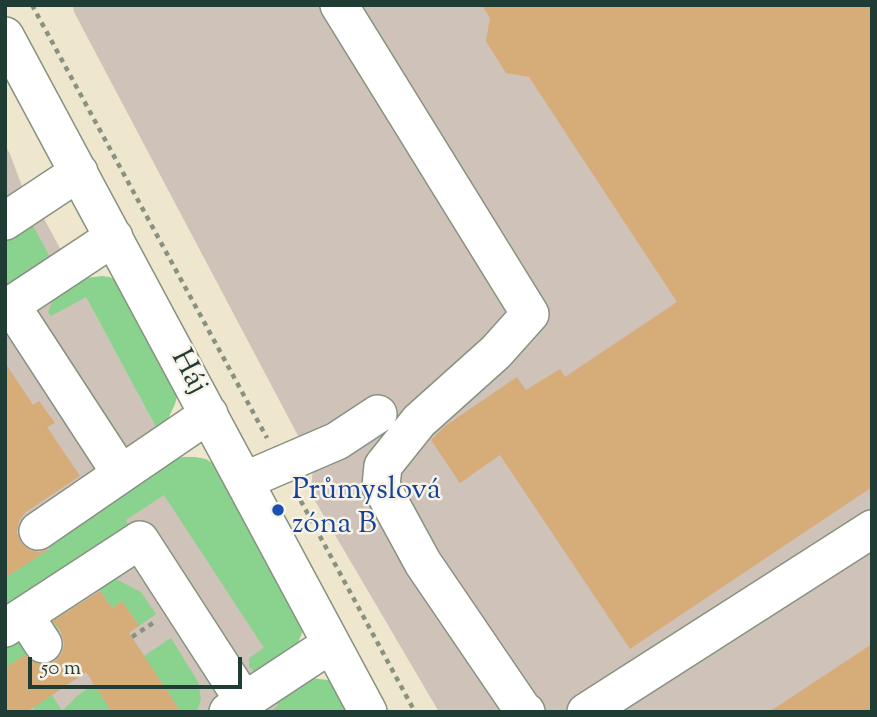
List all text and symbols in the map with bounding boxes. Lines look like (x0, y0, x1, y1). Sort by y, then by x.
street label: Háj (160, 344, 214, 402)
place label: Průmyslová zóna B (292, 475, 441, 546)
marker: Průmyslová zóna B (270, 502, 286, 518)
scale bar (32, 644, 245, 688)
text: 50 m (41, 654, 81, 684)

